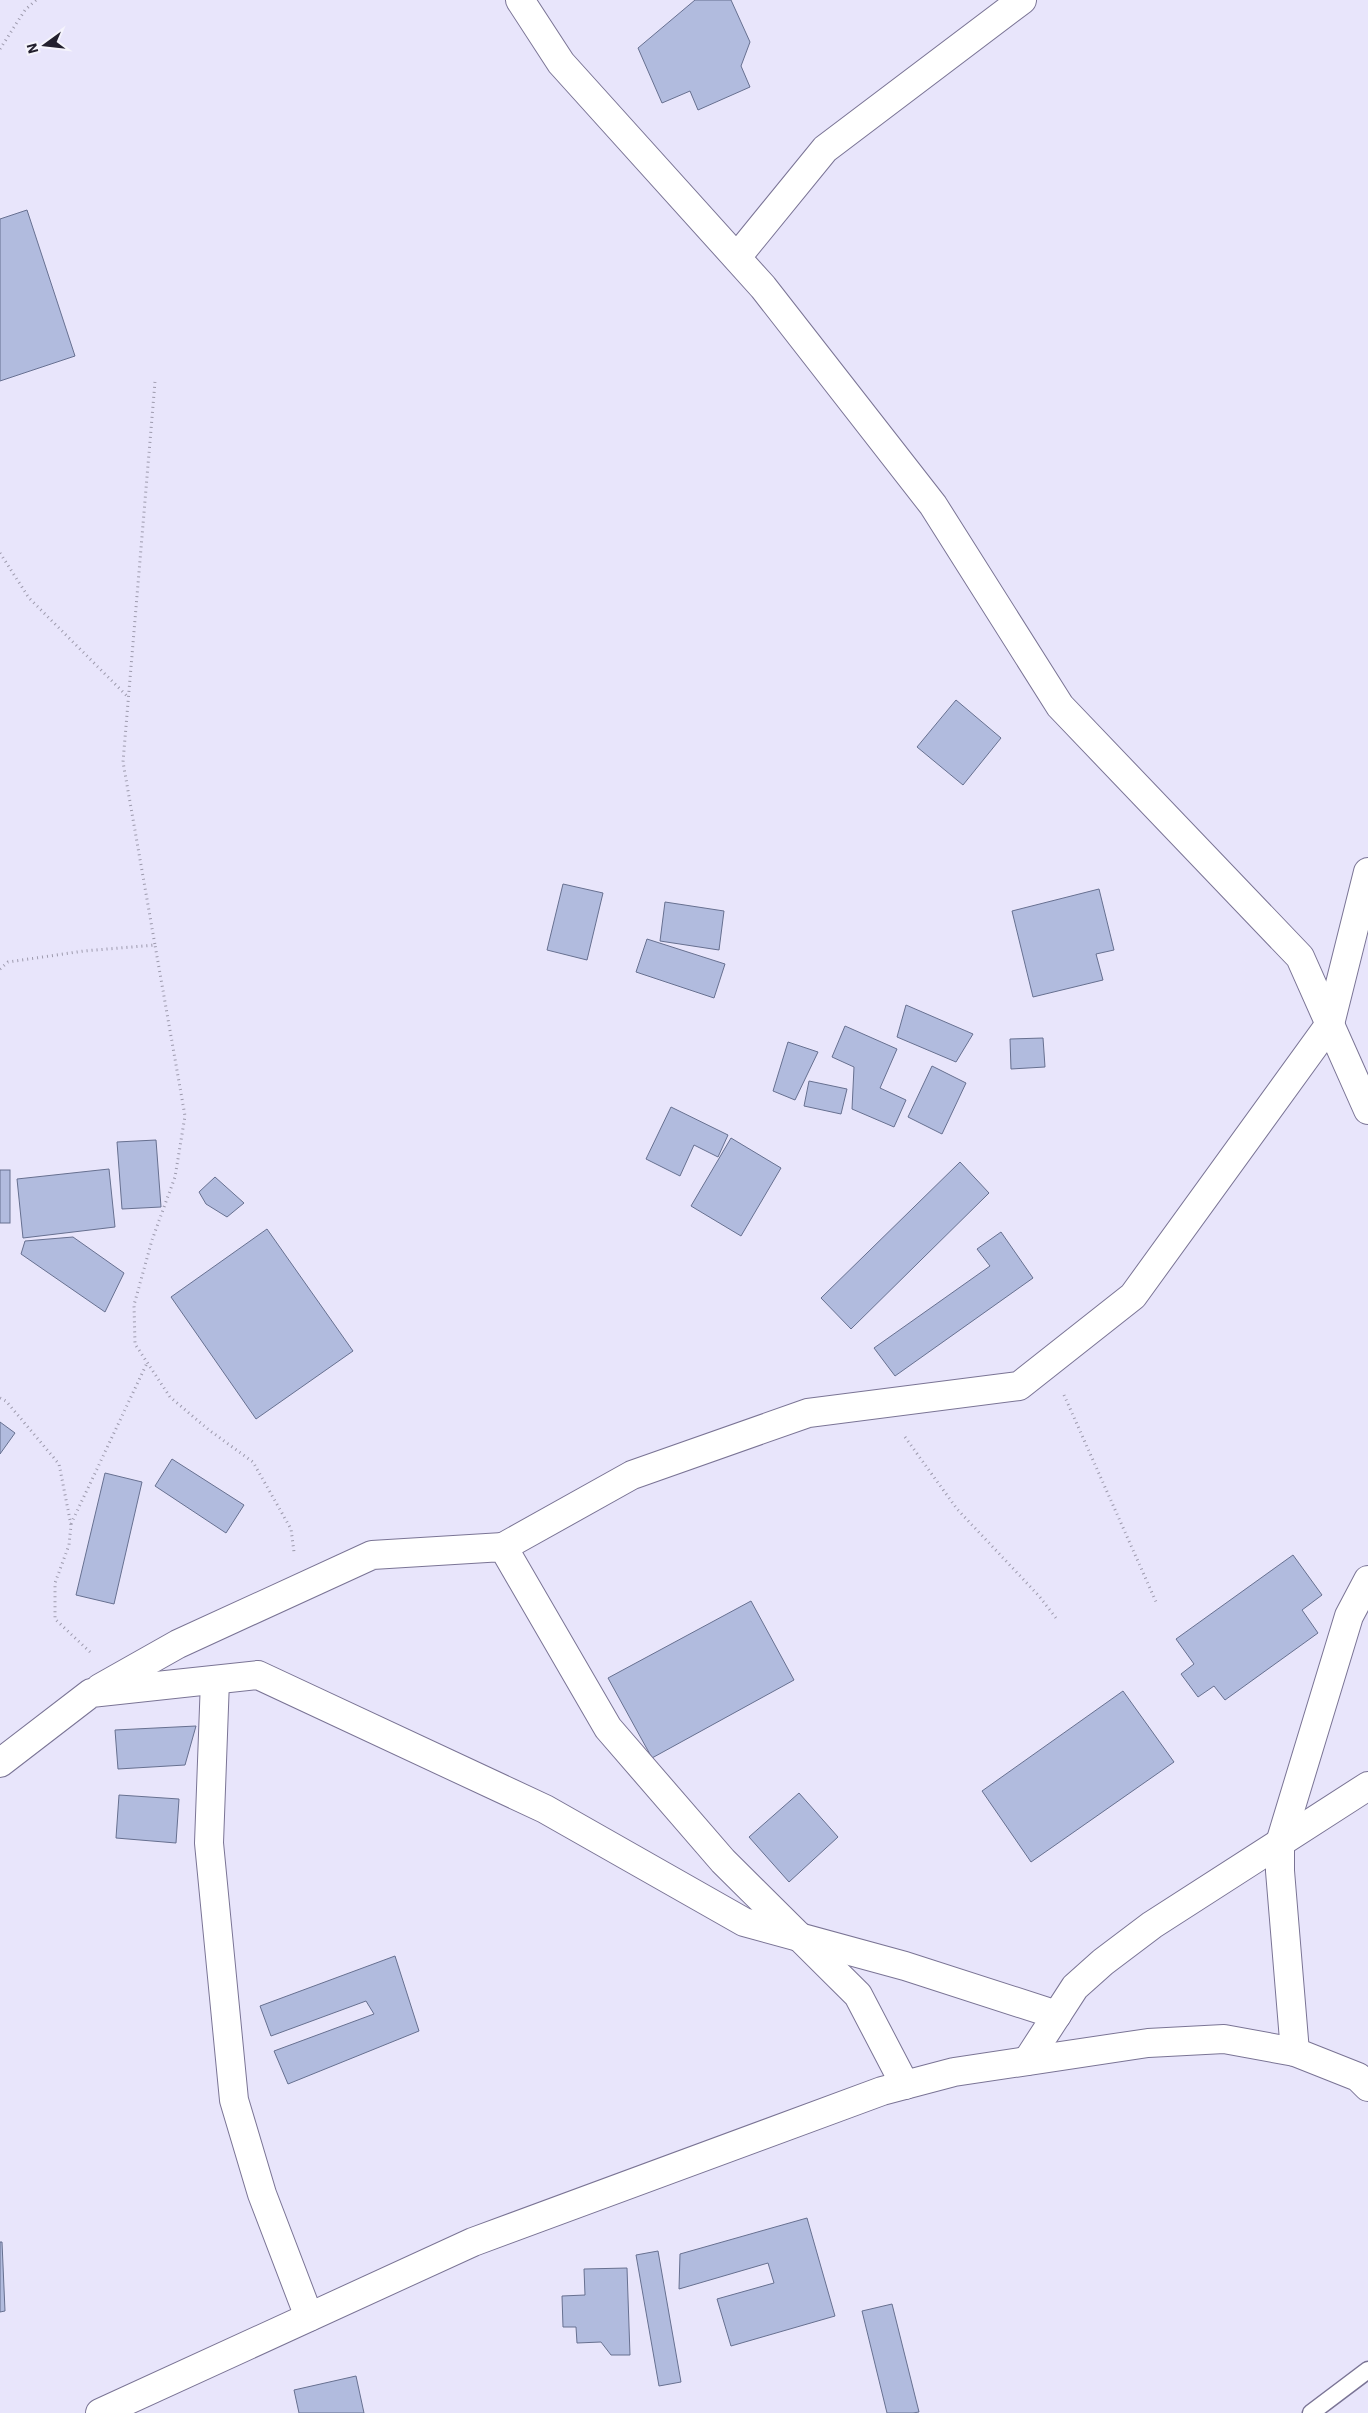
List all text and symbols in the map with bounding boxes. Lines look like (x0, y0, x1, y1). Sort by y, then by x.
north arrow (20, 20, 70, 70)
text: N (22, 41, 42, 56)

